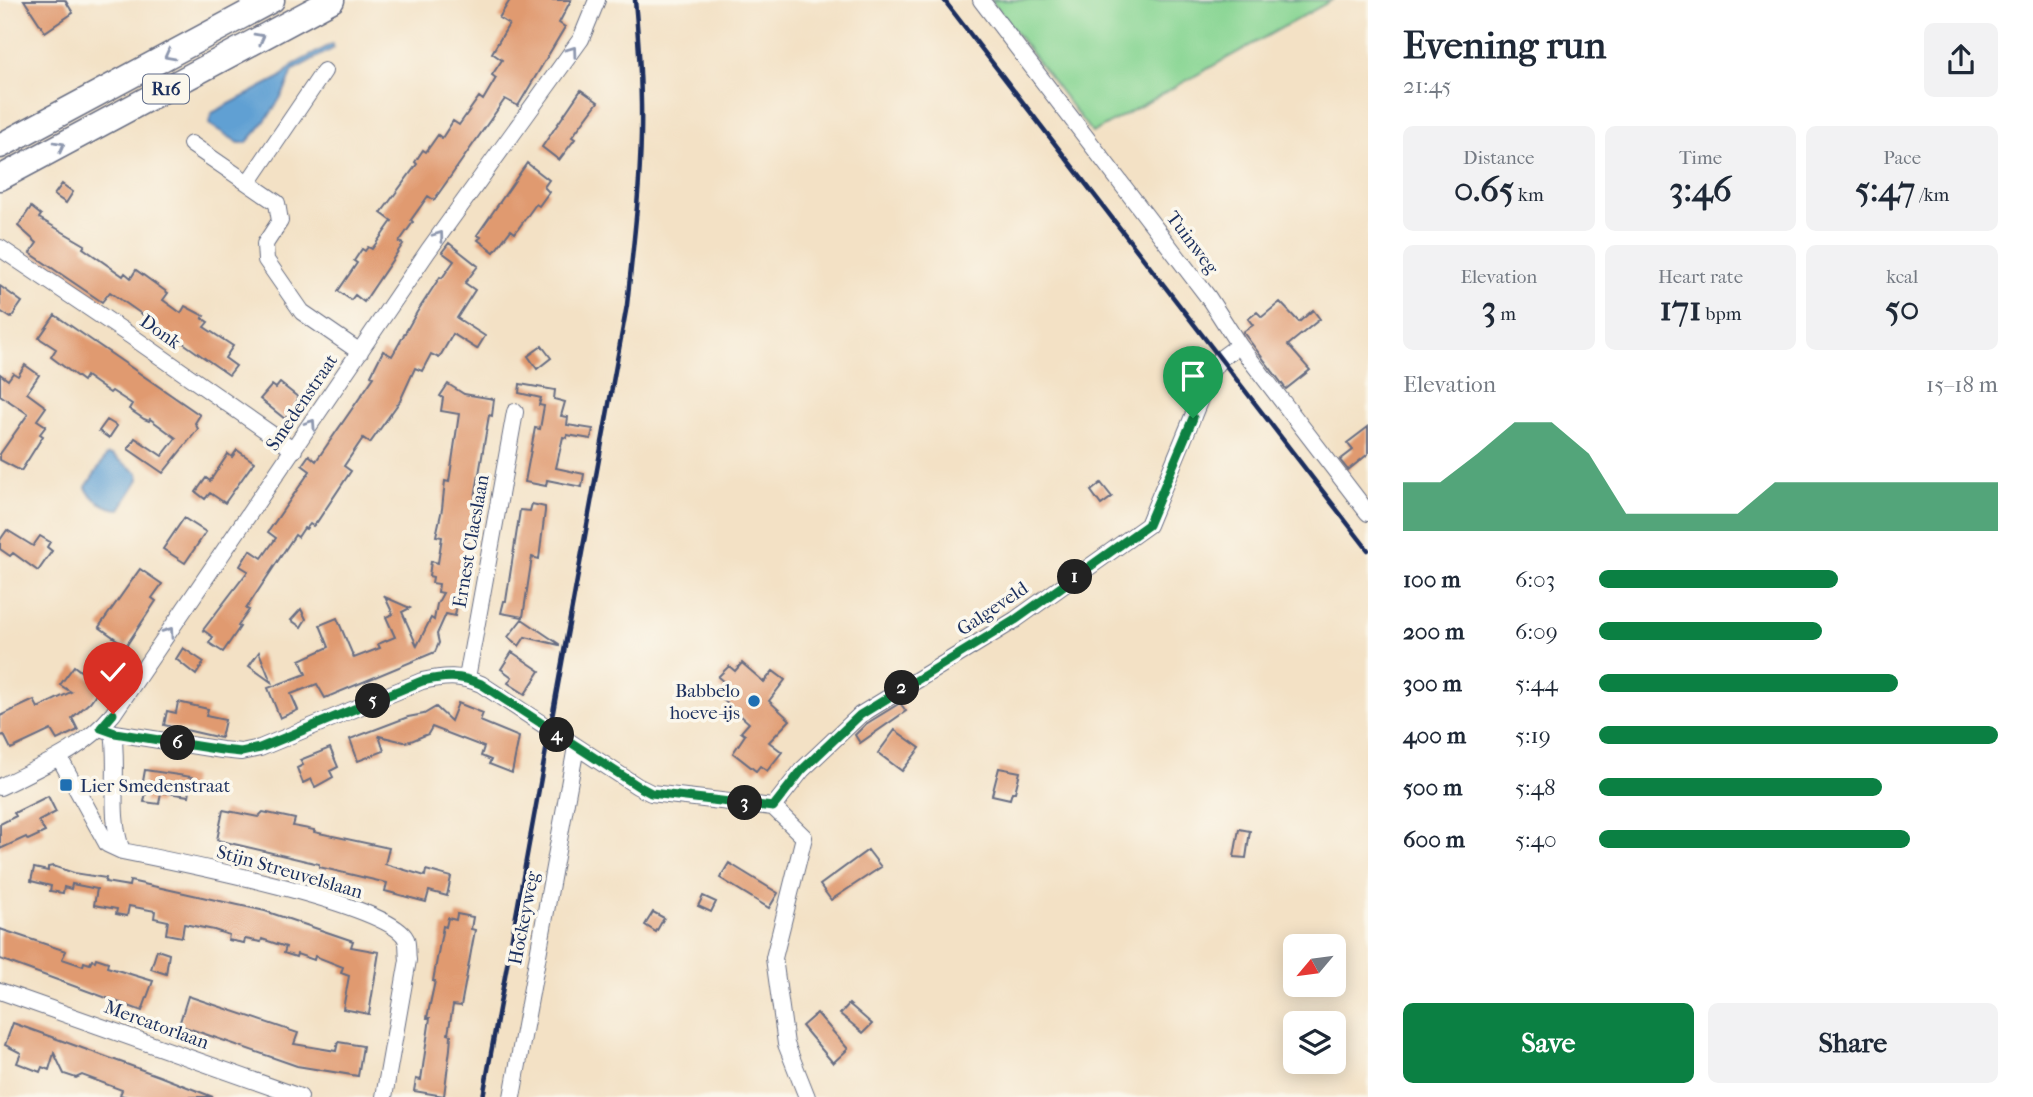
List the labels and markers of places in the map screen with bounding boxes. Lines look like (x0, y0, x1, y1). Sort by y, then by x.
pin (1163, 346, 1223, 418)
pin: 1 (1058, 560, 1092, 594)
pin (83, 642, 143, 714)
pin: 2 (884, 670, 920, 706)
place label: Babbelo hoeve-ijs (670, 680, 740, 724)
pin: 5 (356, 684, 390, 718)
marker: Babbelo hoeve-ijs (746, 693, 762, 709)
pin: 4 (540, 718, 574, 752)
pin: 6 (160, 726, 196, 760)
place label: Lier Smedenstraat (80, 775, 231, 797)
marker: Lier Smedenstraat (58, 777, 74, 793)
pin: 3 (728, 786, 762, 820)

